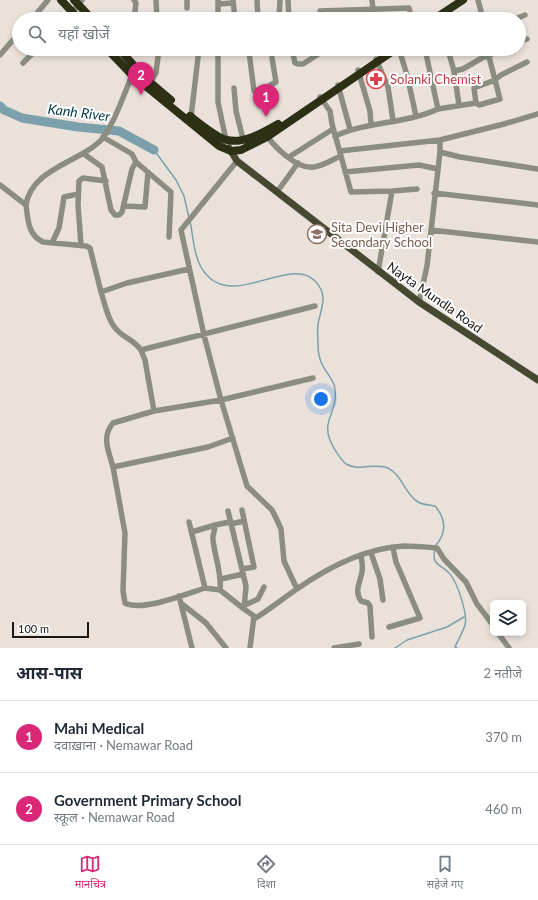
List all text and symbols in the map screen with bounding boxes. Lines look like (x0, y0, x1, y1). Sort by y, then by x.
search box (12, 12, 526, 56)
icon: search (26, 23, 48, 45)
text: यहाँ खोजें (58, 24, 110, 42)
pin: 2 (128, 62, 154, 95)
pharmacy icon: Solanki Chemist (365, 68, 387, 90)
place label: Solanki Chemist (390, 71, 481, 87)
pin: 1 (253, 84, 279, 117)
water label: Kanh River (47, 100, 111, 124)
place label: Sita Devi Higher Secondary School (331, 219, 432, 250)
school or university icon: Sita Devi Higher Secondary School (306, 223, 328, 245)
street label: Nayta Mundla Road (384, 258, 486, 336)
your location (311, 389, 331, 409)
map controls (490, 600, 526, 636)
button: layers (490, 600, 526, 636)
scale bar (12, 620, 89, 639)
text: 100 m (18, 622, 49, 635)
text: आस-पास (16, 662, 82, 683)
text: 2 नतीजे (483, 665, 522, 681)
text: Mahi Medical (54, 719, 144, 737)
text: 1 (25, 729, 33, 745)
text: 370 m (485, 729, 522, 745)
text: दवाख़ाना · Nemawar Road (54, 737, 193, 753)
text: Government Primary School (54, 791, 241, 809)
text: 2 (25, 801, 33, 817)
text: 460 m (485, 801, 522, 817)
text: स्कूल · Nemawar Road (54, 809, 175, 825)
tab: मानचित्र (75, 853, 106, 892)
tab: दिशा (255, 853, 277, 892)
tab: सहेजे गए (427, 853, 463, 892)

